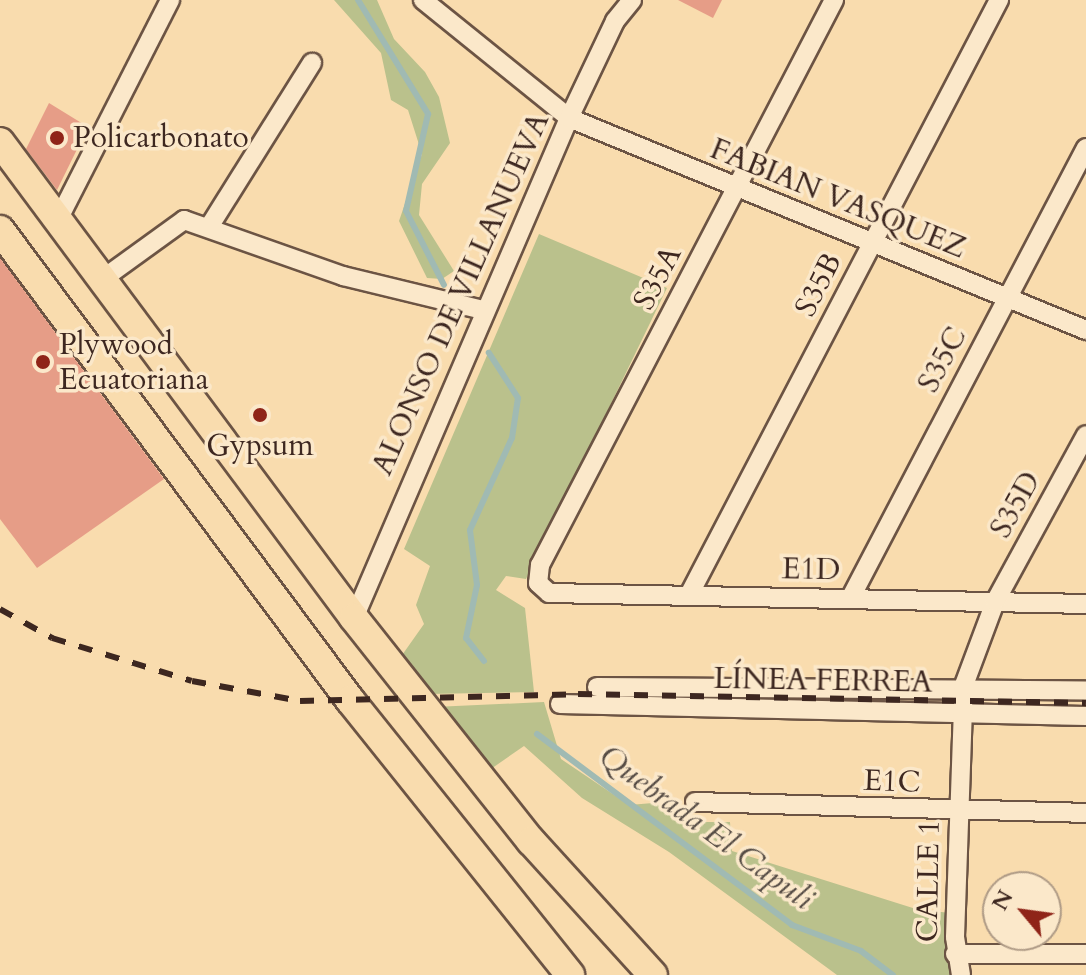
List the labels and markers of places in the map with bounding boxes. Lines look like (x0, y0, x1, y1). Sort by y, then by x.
place label: Policarbonato (73, 120, 249, 156)
marker: Policarbonato (48, 129, 66, 147)
place label: Plywood Ecuatoriana (59, 327, 209, 398)
marker: Plywood Ecuatoriana (34, 353, 52, 371)
marker: Gypsum (251, 406, 269, 424)
place label: Gypsum (206, 428, 314, 464)

